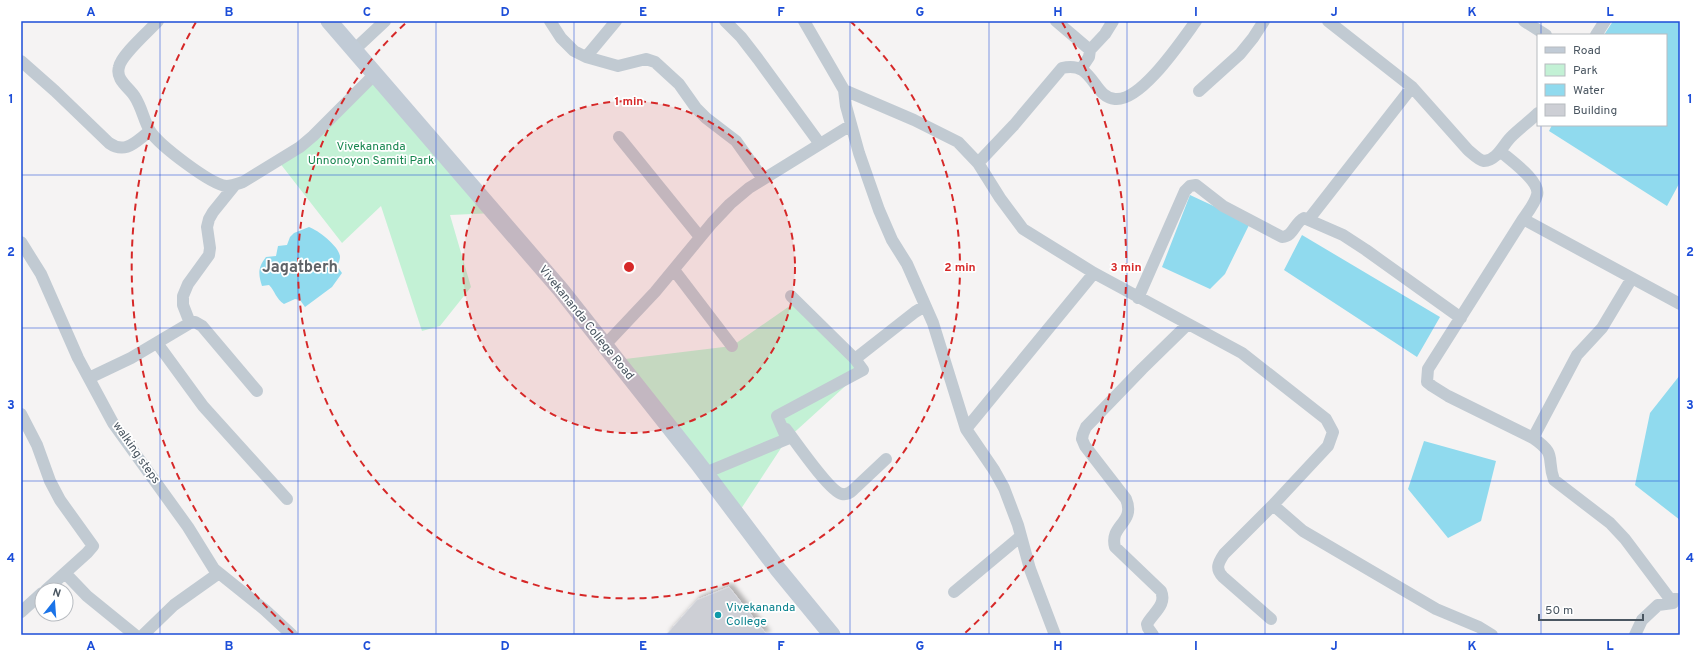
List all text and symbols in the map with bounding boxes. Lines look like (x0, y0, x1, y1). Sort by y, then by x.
text: A (86, 5, 96, 21)
text: B (225, 5, 234, 21)
text: C (363, 5, 371, 21)
text: D (500, 5, 510, 21)
text: E (639, 5, 647, 21)
text: F (777, 5, 785, 21)
text: G (916, 5, 925, 21)
text: H (1053, 5, 1063, 21)
text: I (1194, 5, 1198, 21)
text: J (1330, 5, 1338, 21)
text: K (1467, 5, 1477, 21)
text: L (1606, 5, 1614, 21)
legend (1537, 34, 1667, 126)
text: Road (1573, 43, 1601, 59)
text: Park (1573, 63, 1598, 79)
text: Water (1573, 83, 1605, 99)
text: 1 (8, 92, 14, 108)
text: 1 (1687, 92, 1693, 108)
text: 1 min (615, 94, 643, 110)
text: Building (1573, 103, 1617, 119)
park label: Vivekananda Unnonoyon Samiti Park (308, 139, 434, 169)
text: 2 (7, 245, 15, 261)
text: 2 (1686, 245, 1694, 261)
district label: Jagatberh (262, 258, 338, 278)
centre of rings (622, 260, 636, 274)
text: 2 min (944, 260, 976, 276)
text: 3 min (1110, 260, 1142, 276)
street label: Vivekananda College Road (535, 262, 637, 384)
text: 3 (7, 398, 15, 414)
text: 3 (1686, 398, 1694, 414)
street label: walking steps (109, 419, 163, 487)
text: 4 (7, 551, 15, 567)
text: 4 (1686, 551, 1694, 567)
north arrow (34, 582, 74, 622)
text: N (51, 586, 62, 601)
scale bar (1539, 596, 1643, 622)
place label: Vivekananda College (726, 600, 795, 630)
text: 50 m (1545, 603, 1573, 619)
marker: Vivekananda College (713, 610, 723, 620)
text: A (86, 639, 96, 655)
text: B (225, 639, 234, 655)
text: C (363, 639, 371, 655)
text: D (500, 639, 510, 655)
text: E (639, 639, 647, 655)
text: F (777, 639, 785, 655)
text: G (916, 639, 925, 655)
text: H (1053, 639, 1063, 655)
text: I (1194, 639, 1198, 655)
text: J (1330, 639, 1338, 655)
text: K (1467, 639, 1477, 655)
text: L (1606, 639, 1614, 655)

